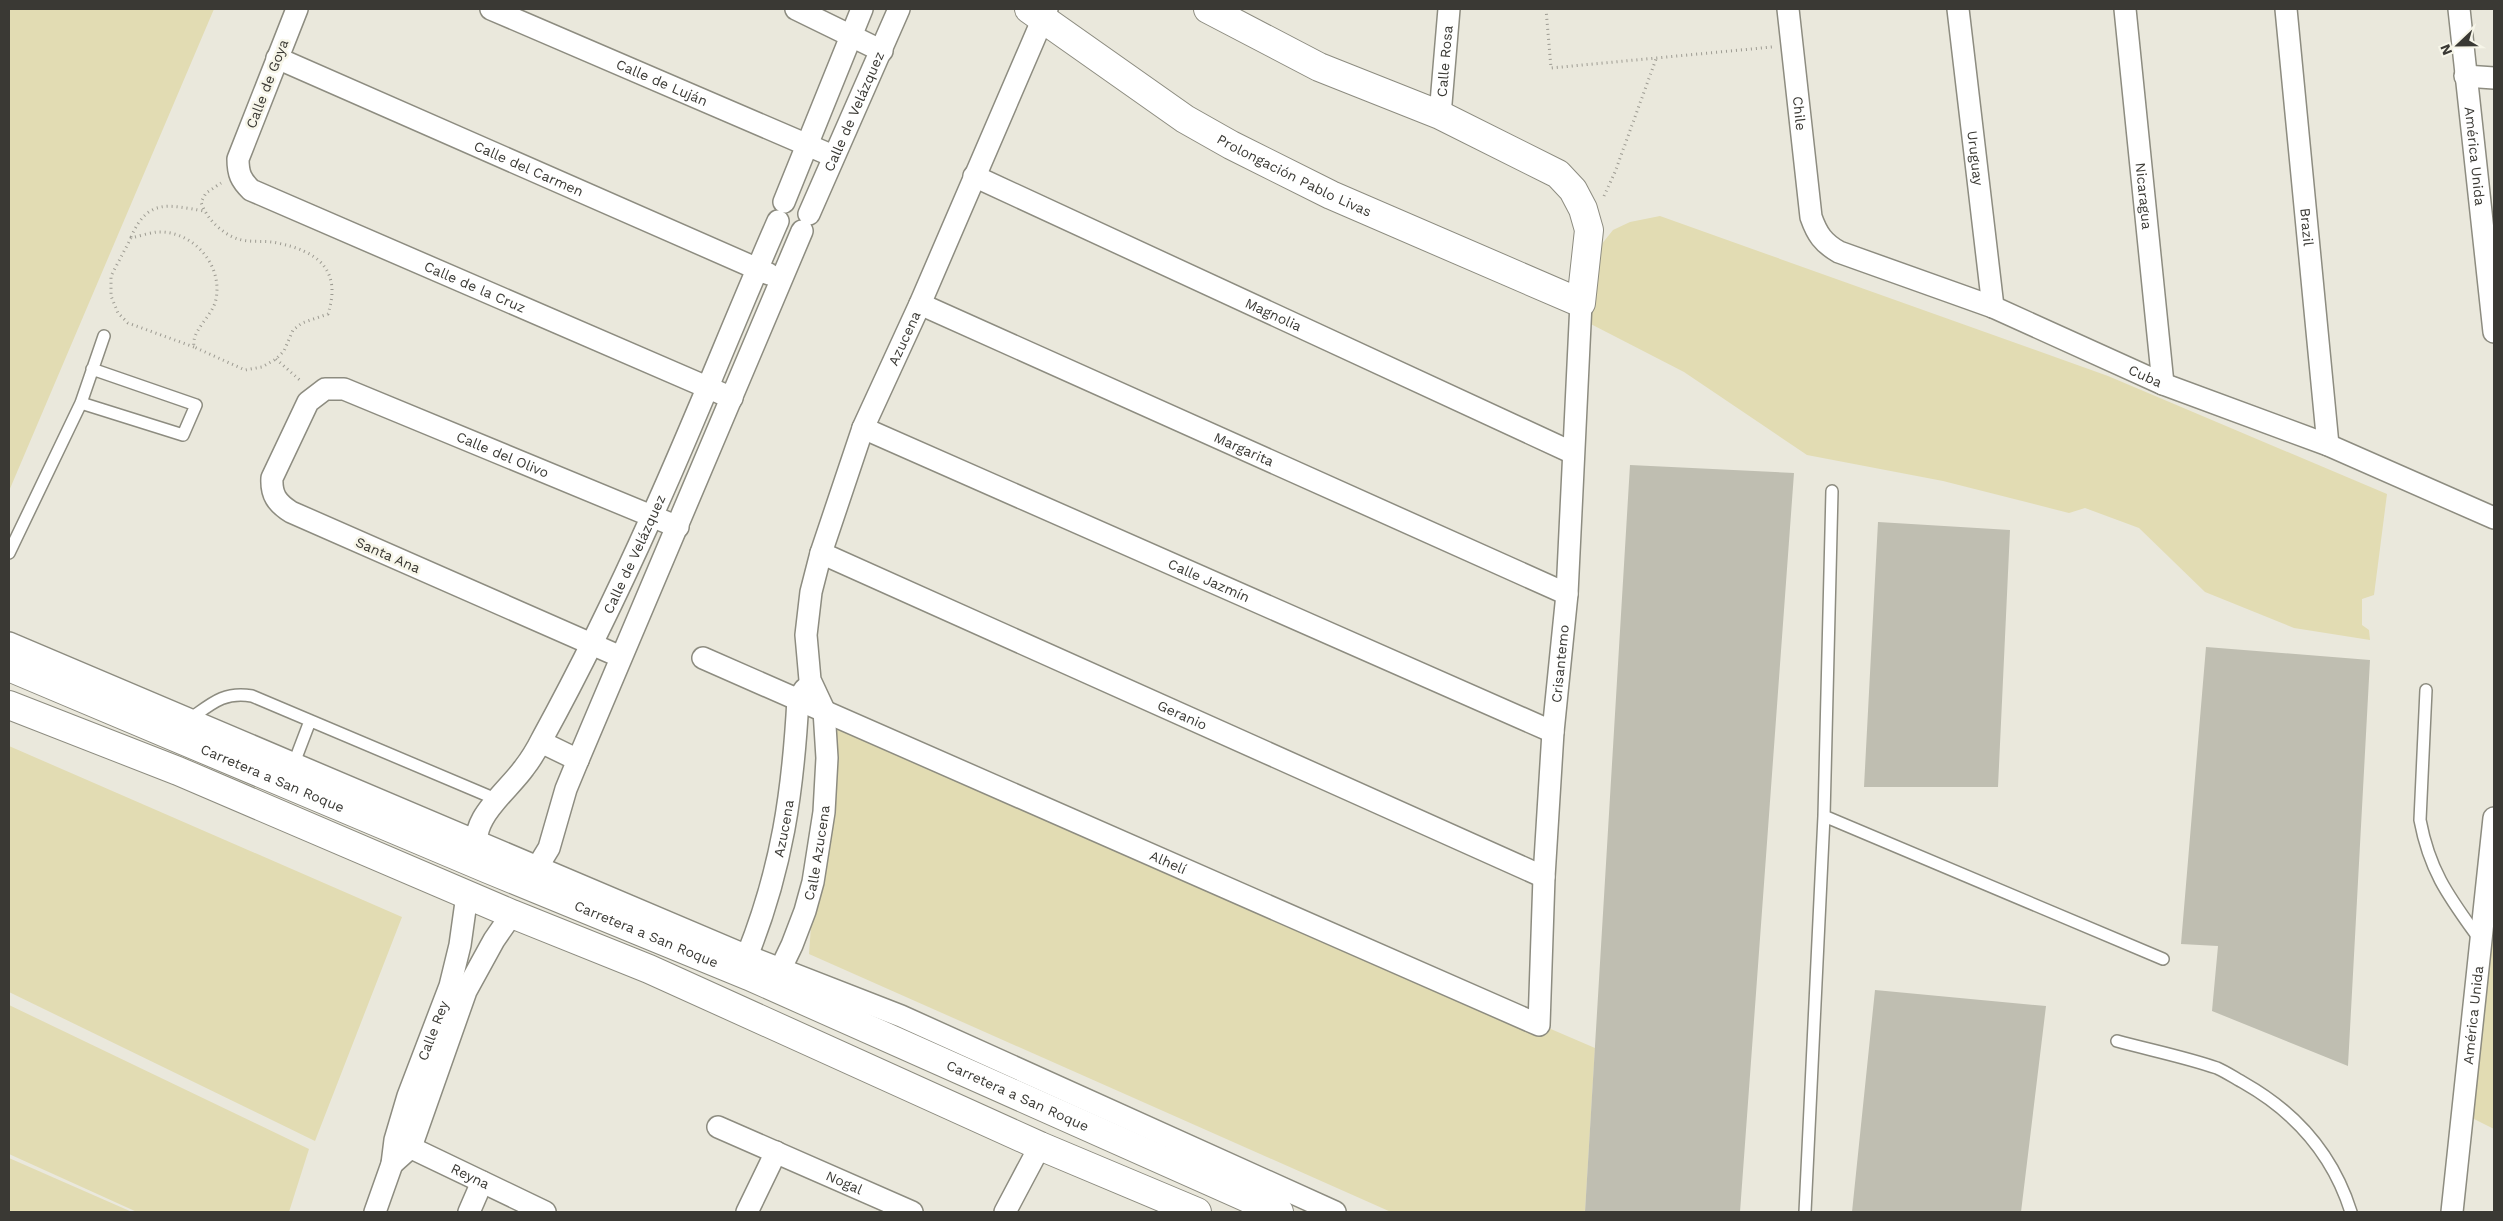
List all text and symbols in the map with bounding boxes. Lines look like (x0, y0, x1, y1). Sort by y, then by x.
north arrow (2433, 20, 2483, 70)
street label: Calle Rosa (1434, 25, 1456, 98)
street label: Calle de Goya (243, 37, 291, 131)
text: N (2437, 42, 2455, 58)
street label: Calle de Velázquez (821, 49, 887, 174)
street label: Calle de Luján (614, 56, 710, 109)
street label: Chile (1790, 95, 1809, 131)
street label: América Unida (2462, 106, 2488, 206)
street label: Uruguay (1964, 130, 1987, 187)
street label: Prolongación Pablo Livas (1214, 131, 1374, 220)
street label: Calle del Carmen (472, 138, 586, 200)
street label: Nicaragua (2133, 162, 2155, 230)
street label: Brazil (2297, 207, 2317, 247)
street label: Calle de la Cruz (422, 258, 528, 316)
street label: Magnolia (1243, 295, 1304, 334)
street label: Azucena (885, 309, 924, 368)
street label: Cuba (2126, 361, 2165, 390)
street label: Calle del Olivo (454, 428, 551, 481)
street label: Margarita (1212, 429, 1276, 470)
street label: Calle de Velázquez (600, 492, 669, 616)
street label: Santa Ana (353, 534, 423, 576)
street label: Calle Jazmín (1166, 555, 1252, 605)
street label: Crisantemo (1548, 624, 1572, 704)
street label: Geranio (1155, 697, 1210, 733)
street label: Carretera a San Roque (198, 741, 347, 815)
street label: Azucena (770, 799, 797, 859)
street label: Calle Azucena (800, 805, 832, 902)
street label: Alhelí (1147, 847, 1189, 877)
street label: Carretera a San Roque (572, 897, 721, 971)
street label: América Unida (2460, 965, 2486, 1065)
street label: Calle Rey (414, 998, 452, 1063)
street label: Carretera a San Roque (944, 1057, 1091, 1134)
street label: Reyna (448, 1160, 492, 1192)
street label: Nogal (824, 1167, 866, 1198)

